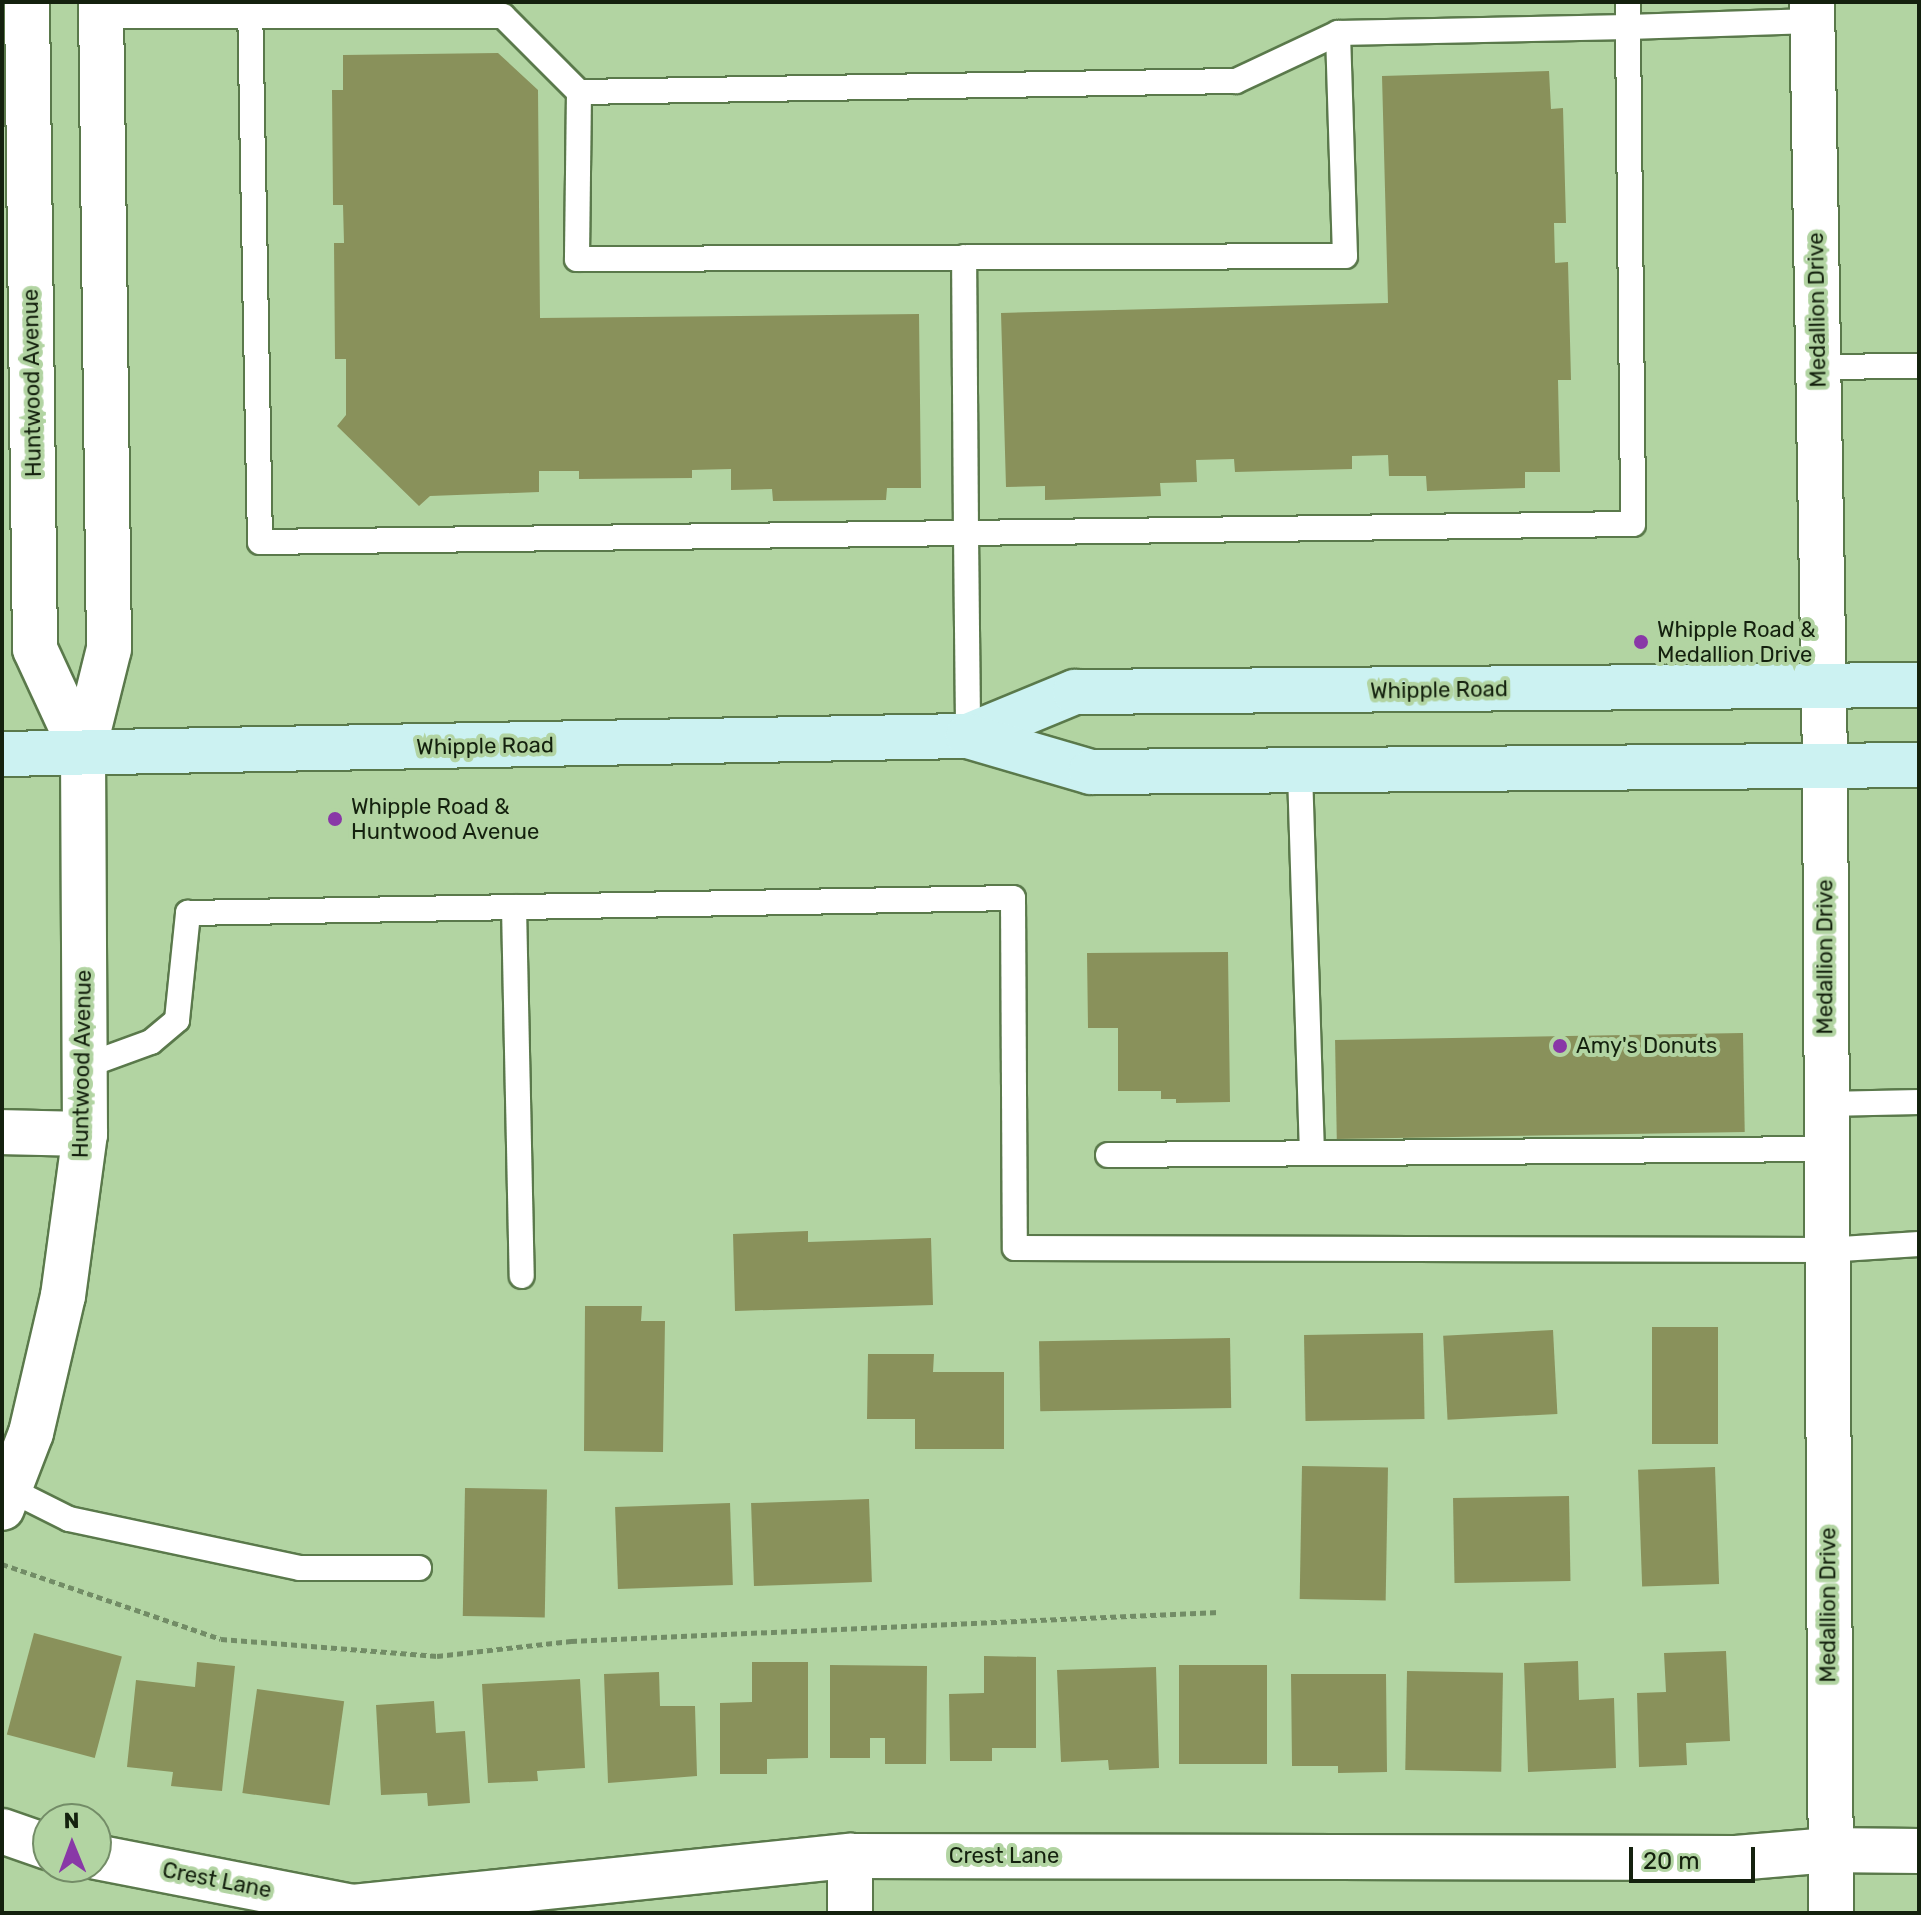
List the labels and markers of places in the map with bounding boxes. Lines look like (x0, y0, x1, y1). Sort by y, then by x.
place label: Whipple Road & Medallion Drive (1657, 616, 1815, 668)
marker: Whipple Road & Medallion Drive (1632, 633, 1650, 651)
place label: Whipple Road & Huntwood Avenue (351, 793, 540, 844)
marker: Whipple Road & Huntwood Avenue (326, 810, 344, 828)
place label: Amy's Donuts (1576, 1033, 1717, 1059)
marker: Amy's Donuts (1551, 1037, 1569, 1055)

